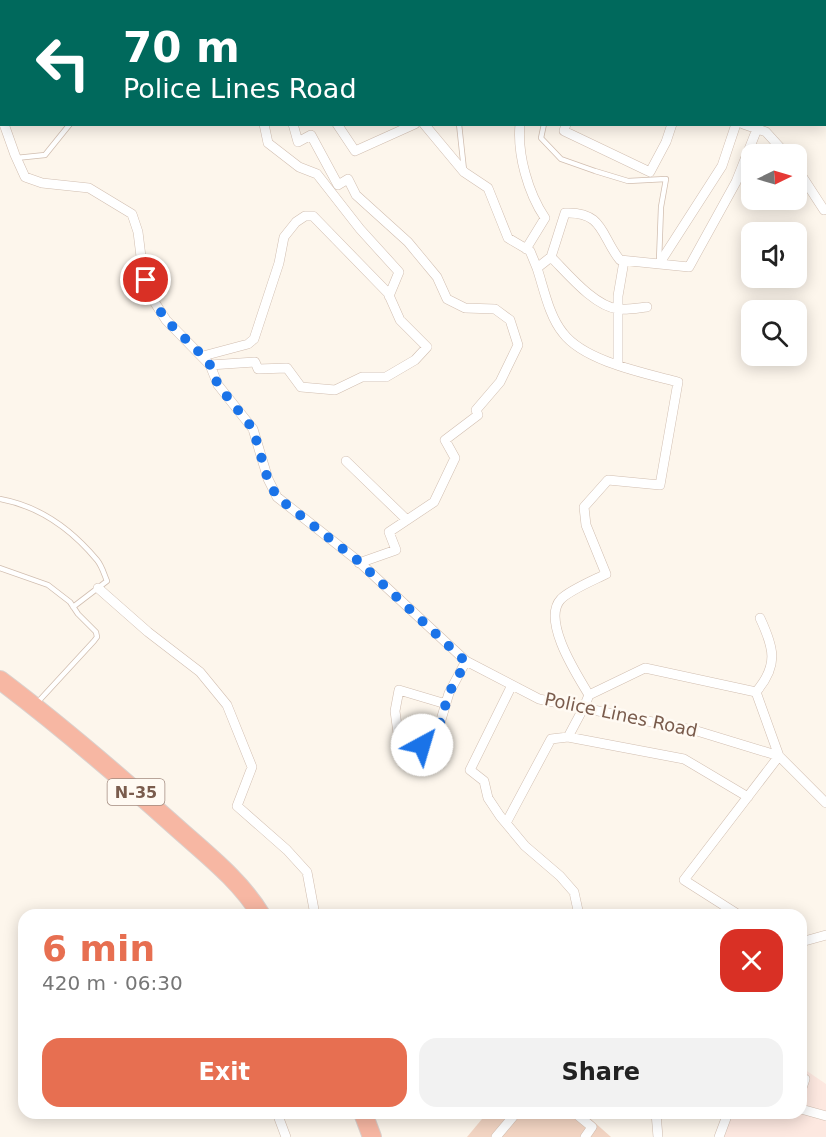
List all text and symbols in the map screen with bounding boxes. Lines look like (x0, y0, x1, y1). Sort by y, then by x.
text: 70 m (123, 23, 240, 72)
icon: left (24, 24, 102, 102)
text: Police Lines Road (123, 73, 357, 104)
north arrow (741, 144, 807, 210)
map controls (741, 144, 807, 366)
button: sound (741, 222, 807, 288)
pin (120, 254, 171, 305)
icon: arrive (129, 263, 162, 296)
button: search (741, 300, 807, 366)
street label: Police Lines Road (543, 688, 699, 741)
position arrow (390, 713, 454, 777)
road number: N-35 (108, 779, 164, 805)
text: 6 min (42, 928, 155, 969)
button: close (720, 929, 783, 992)
text: 420 m · 06:30 (42, 971, 183, 995)
button: Exit (42, 1038, 407, 1107)
button: Share (419, 1038, 783, 1107)

